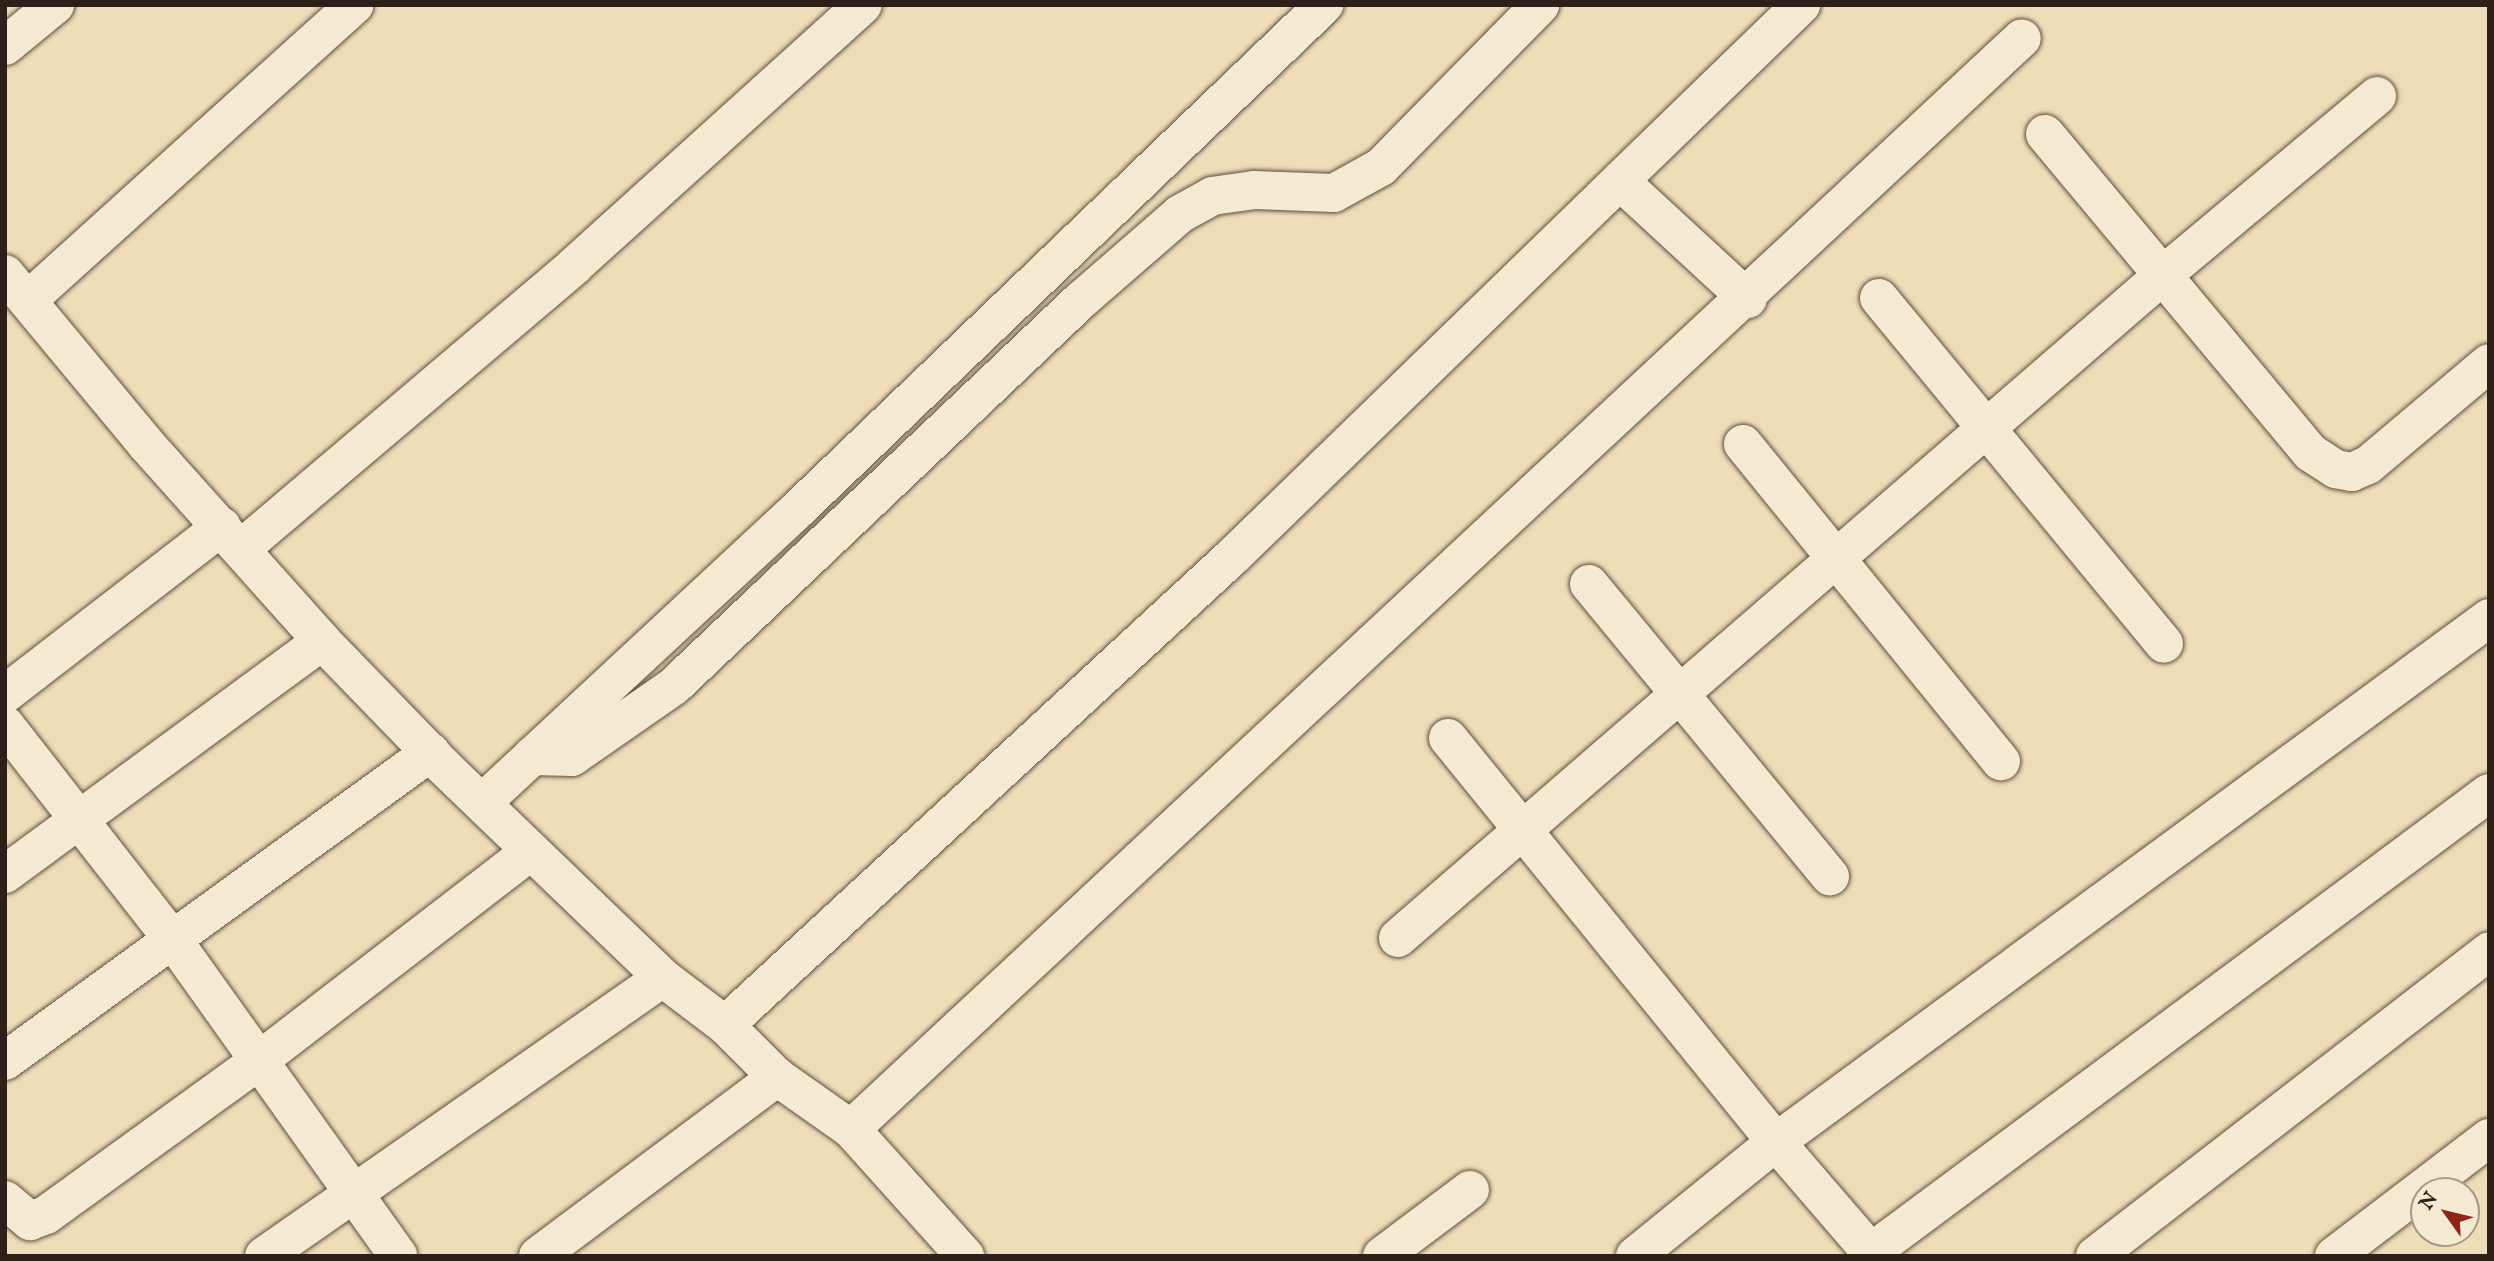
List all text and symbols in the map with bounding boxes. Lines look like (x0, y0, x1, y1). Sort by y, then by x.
north arrow (2410, 1177, 2480, 1247)
text: N (2415, 1188, 2444, 1215)

